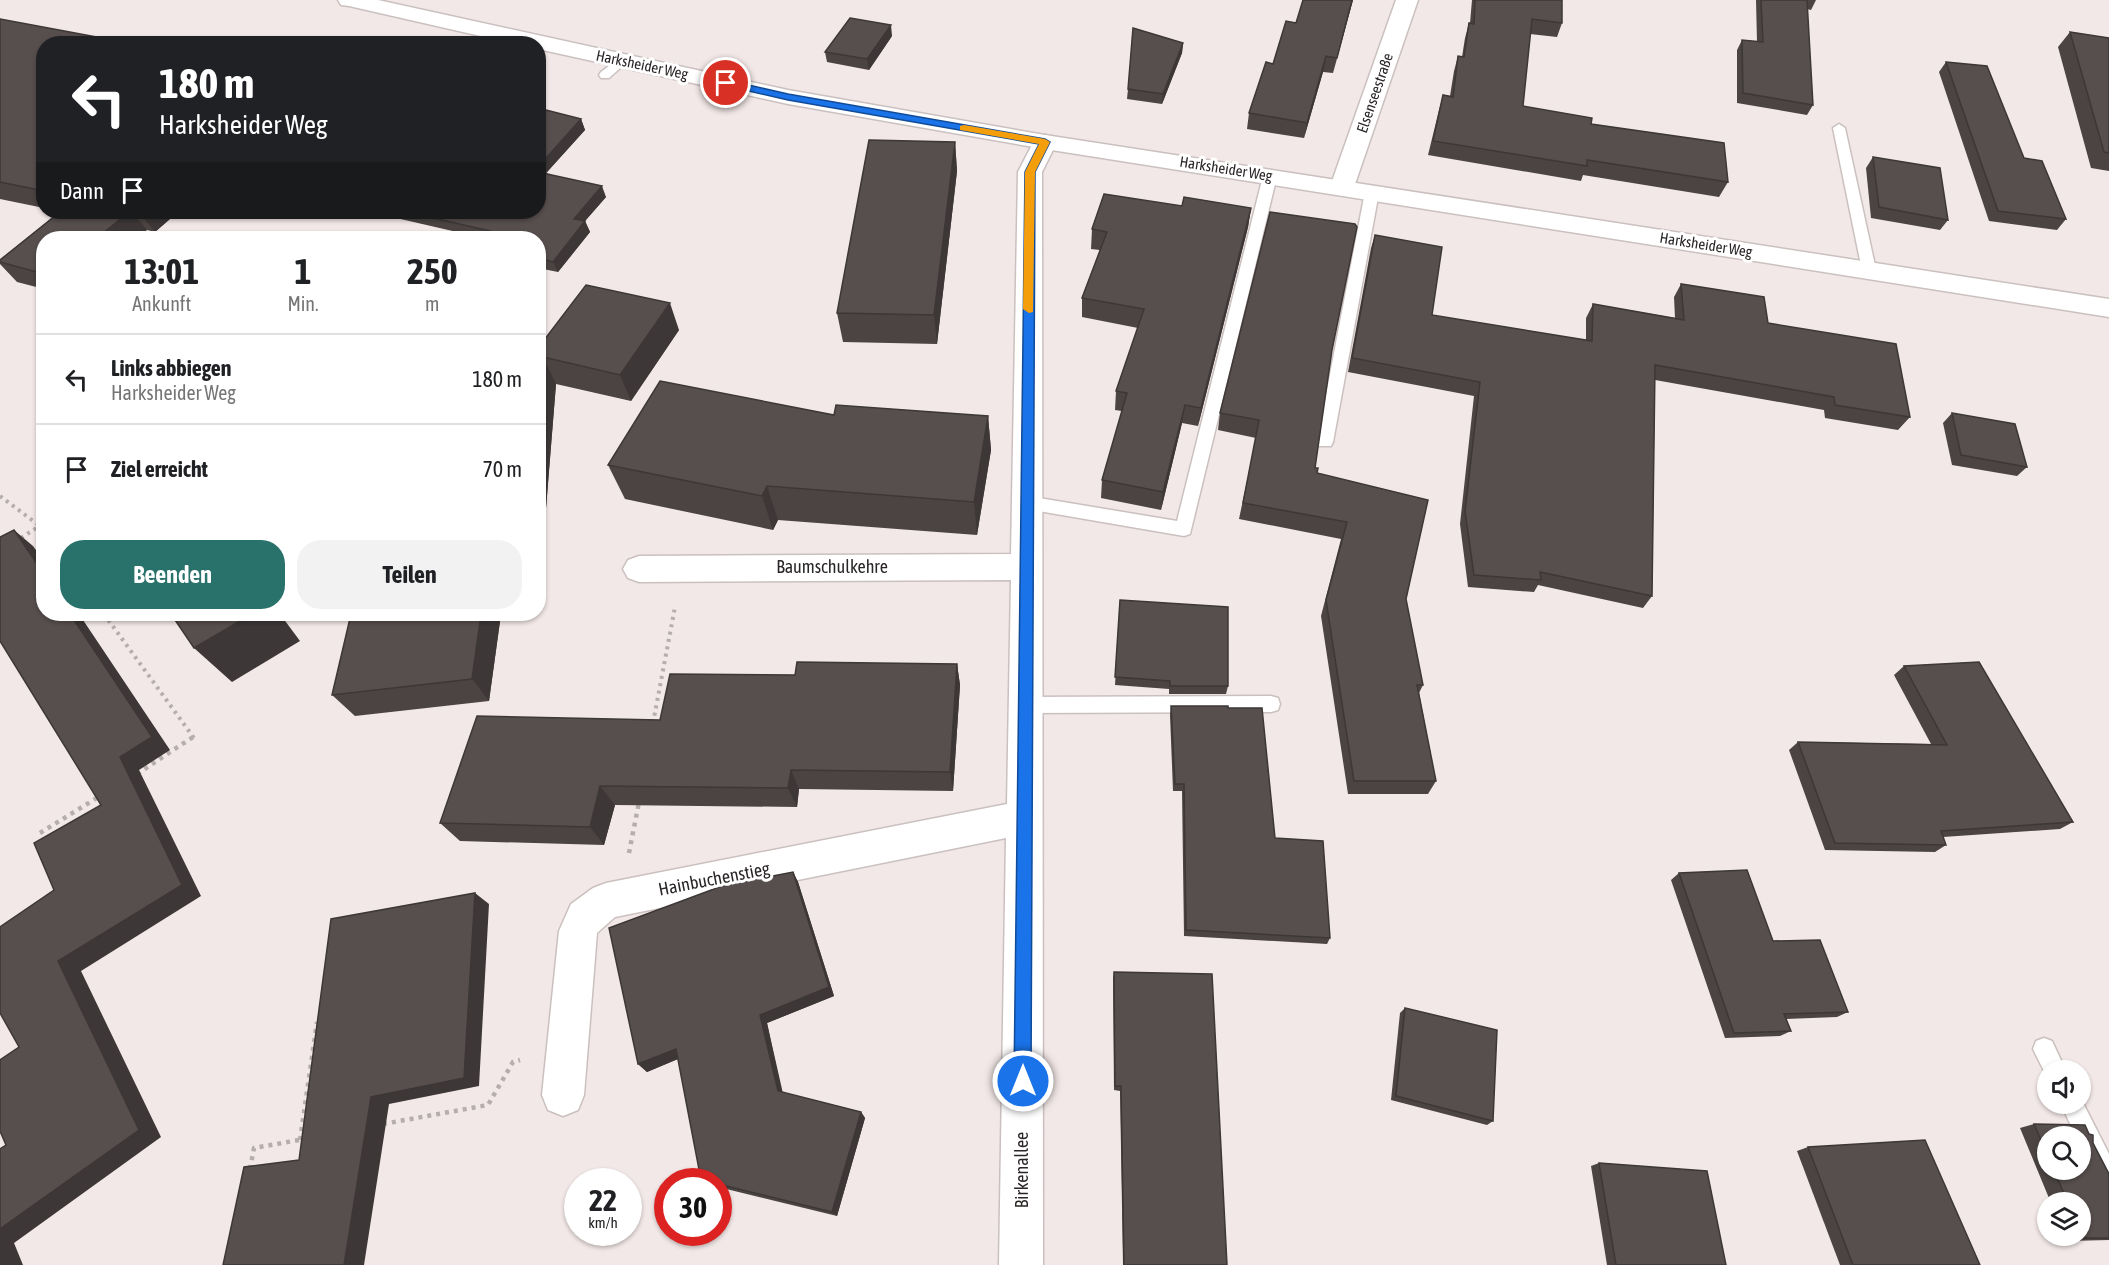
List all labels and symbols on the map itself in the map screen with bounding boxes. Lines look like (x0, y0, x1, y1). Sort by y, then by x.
street label: Harksheider Weg (595, 46, 690, 83)
street label: Elsenseestraße (1353, 51, 1396, 135)
pin (700, 57, 751, 108)
street label: Harksheider Weg (1179, 153, 1274, 184)
street label: Harksheider Weg (1659, 229, 1754, 260)
street label: Baumschulkehre (776, 556, 888, 577)
street label: Hainbuchenstieg (657, 857, 772, 900)
position arrow (991, 1049, 1055, 1113)
street label: Birkenallee (1011, 1132, 1032, 1208)
speed limit sign: 30 (654, 1168, 732, 1246)

